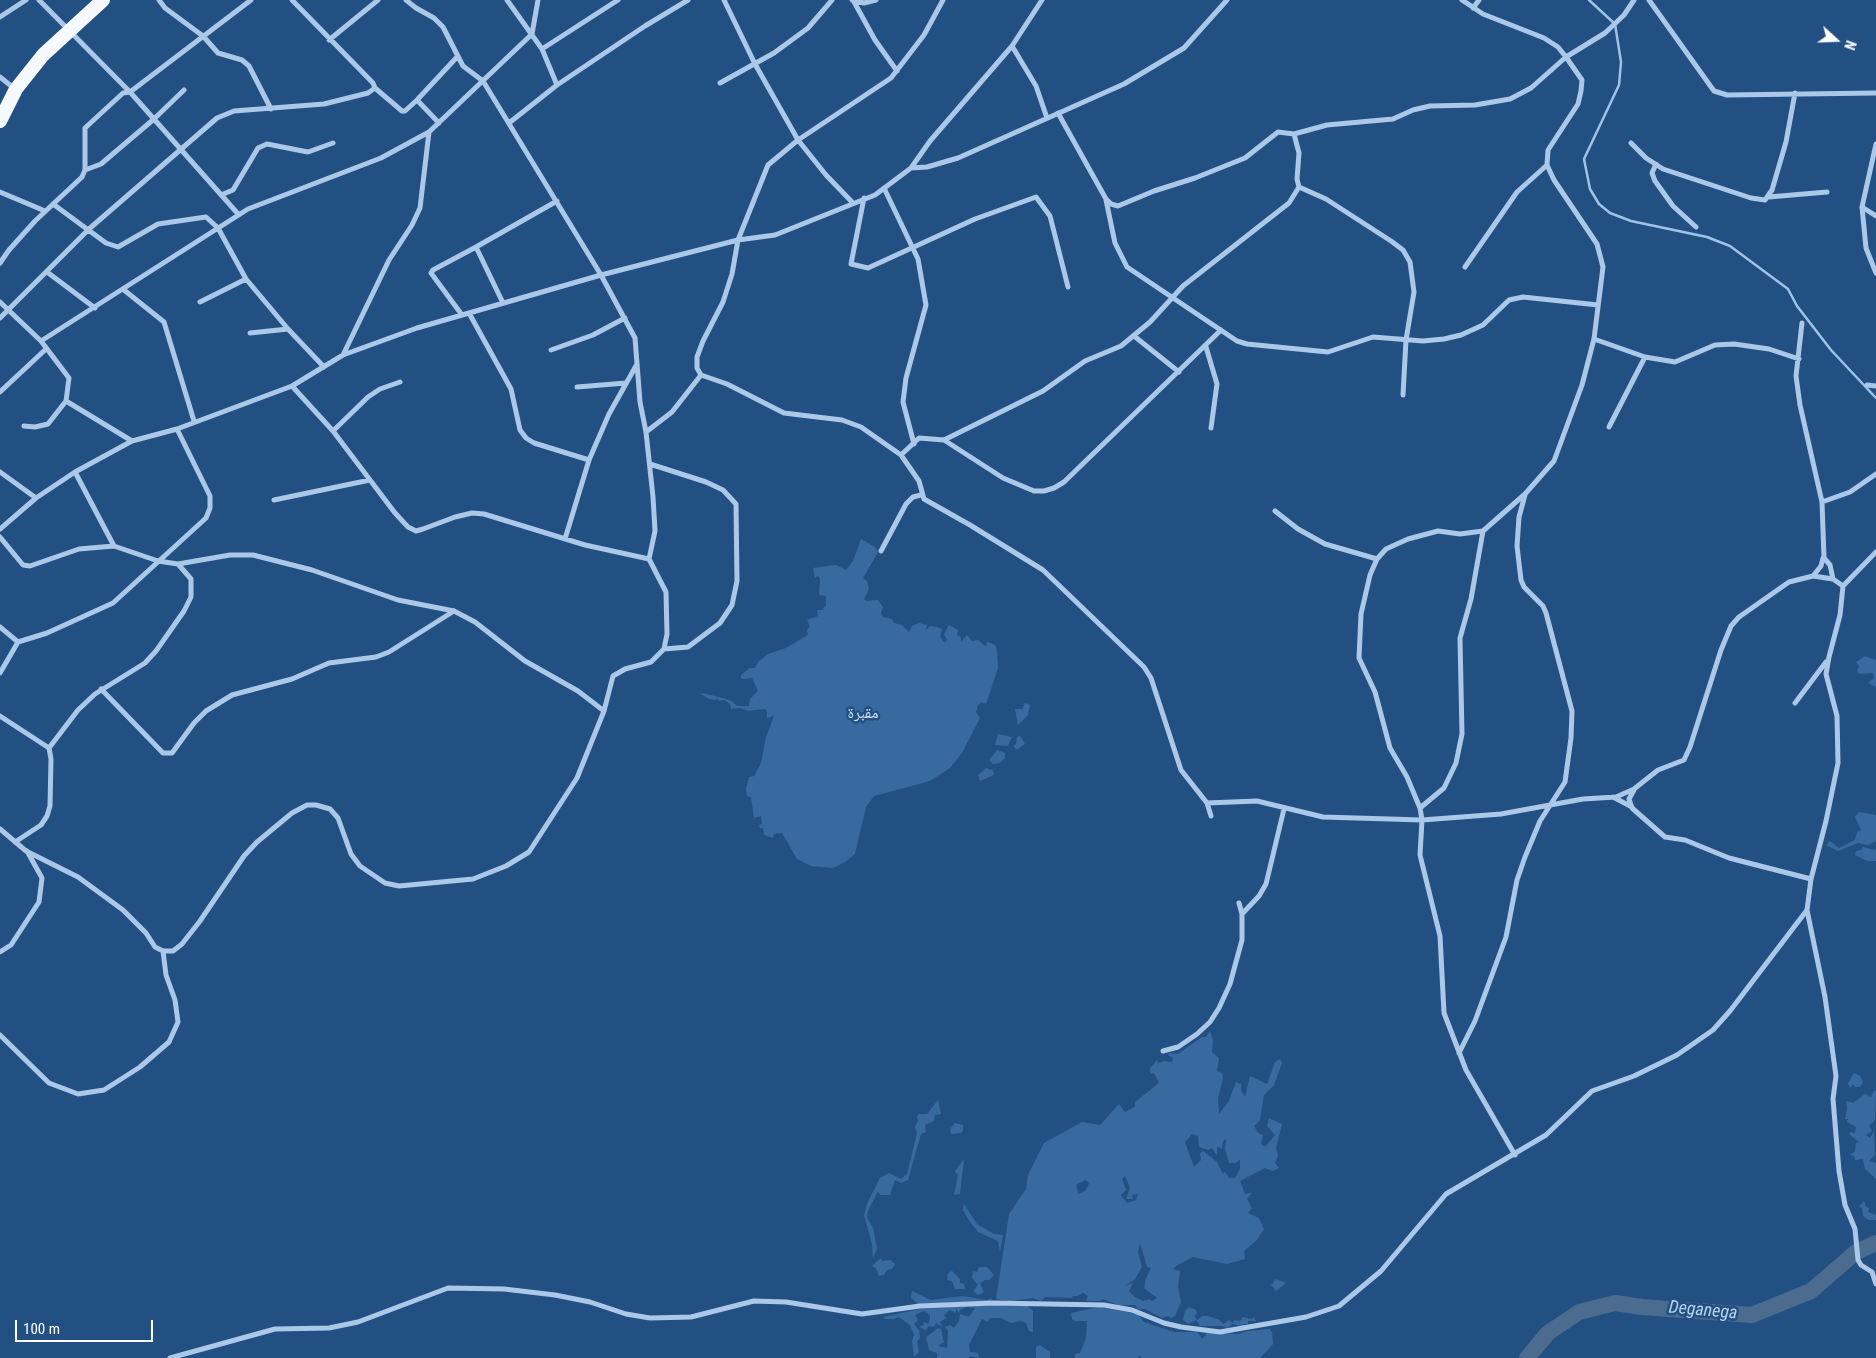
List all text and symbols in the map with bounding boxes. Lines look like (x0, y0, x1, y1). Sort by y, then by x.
north arrow (1811, 15, 1861, 65)
text: N (1841, 38, 1859, 52)
park label: مقبرة (847, 704, 879, 724)
water label: Deganega (1668, 1297, 1738, 1325)
scale bar (18, 1310, 155, 1342)
text: 100 m (23, 1320, 60, 1338)

